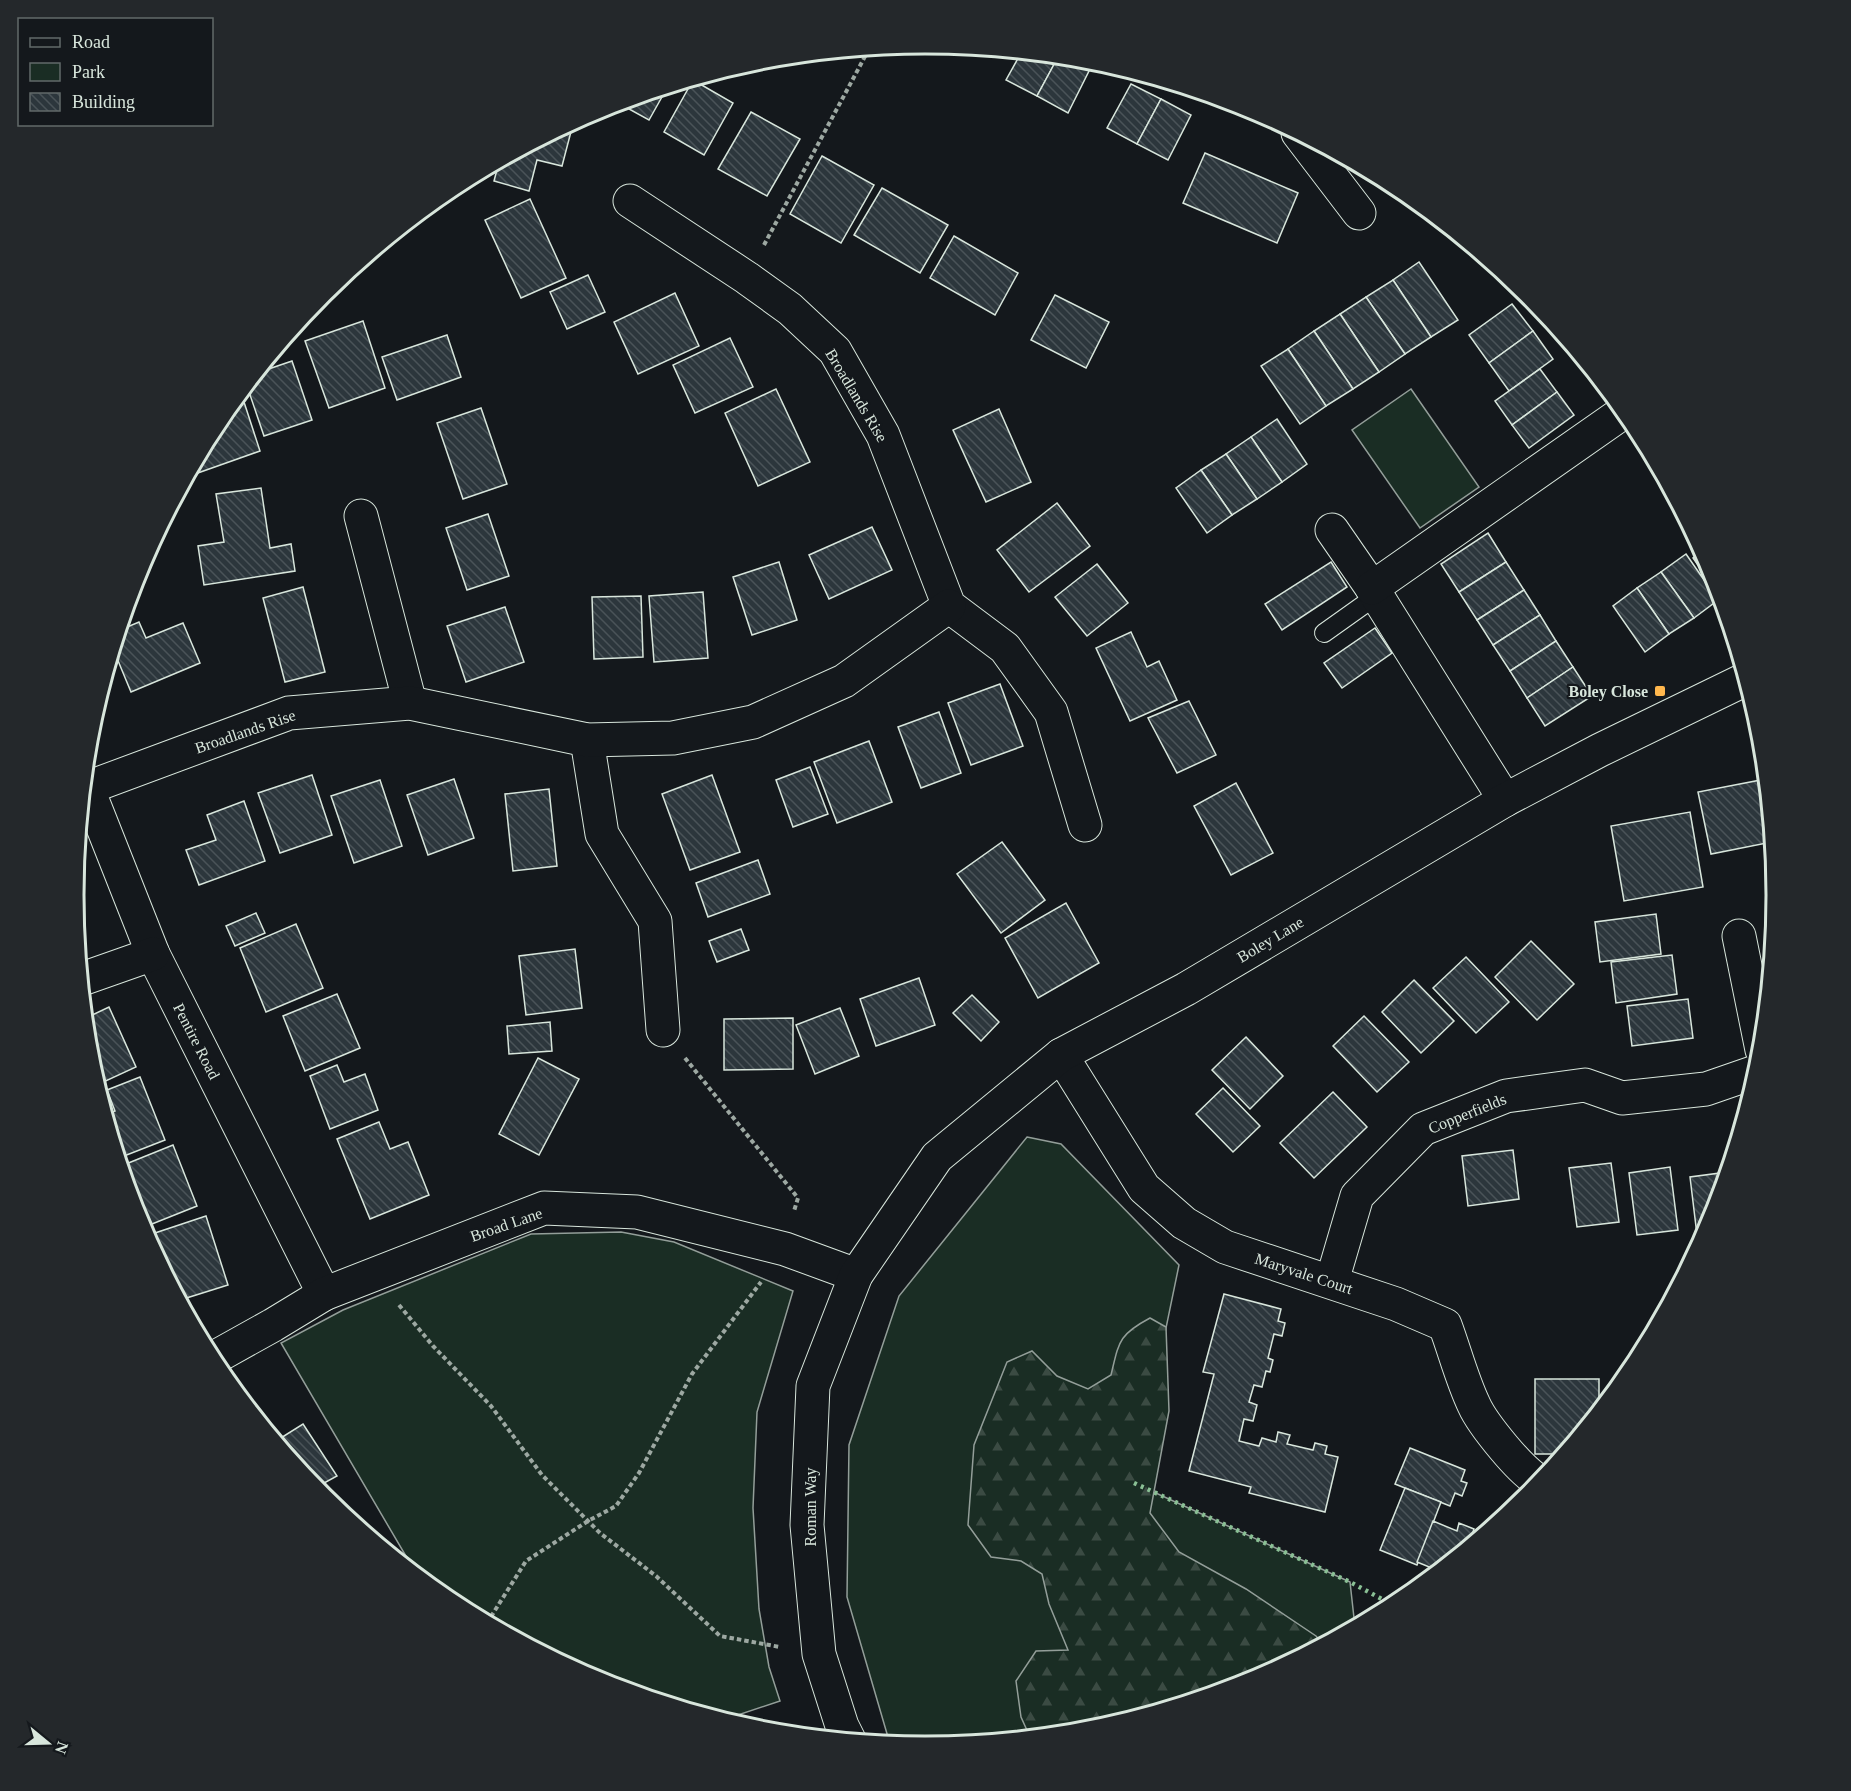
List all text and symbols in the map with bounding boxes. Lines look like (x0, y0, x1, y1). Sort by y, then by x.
legend (18, 18, 213, 126)
text: Road (72, 32, 110, 52)
text: Park (72, 62, 105, 82)
text: Building (72, 92, 135, 112)
street label: Broadlands Rise (822, 346, 891, 445)
place label: Boley Close (1568, 683, 1648, 701)
marker: Boley Close (1653, 684, 1667, 698)
street label: Broadlands Rise (193, 706, 298, 757)
street label: Boley Lane (1234, 913, 1307, 967)
street label: Pentire Road (170, 1000, 223, 1082)
street label: Copperfields (1426, 1090, 1509, 1138)
street label: Broad Lane (468, 1204, 544, 1245)
street label: Maryvale Court (1253, 1250, 1355, 1298)
street label: Roman Way (802, 1468, 820, 1546)
north arrow (18, 1713, 78, 1773)
text: N (52, 1739, 72, 1756)

